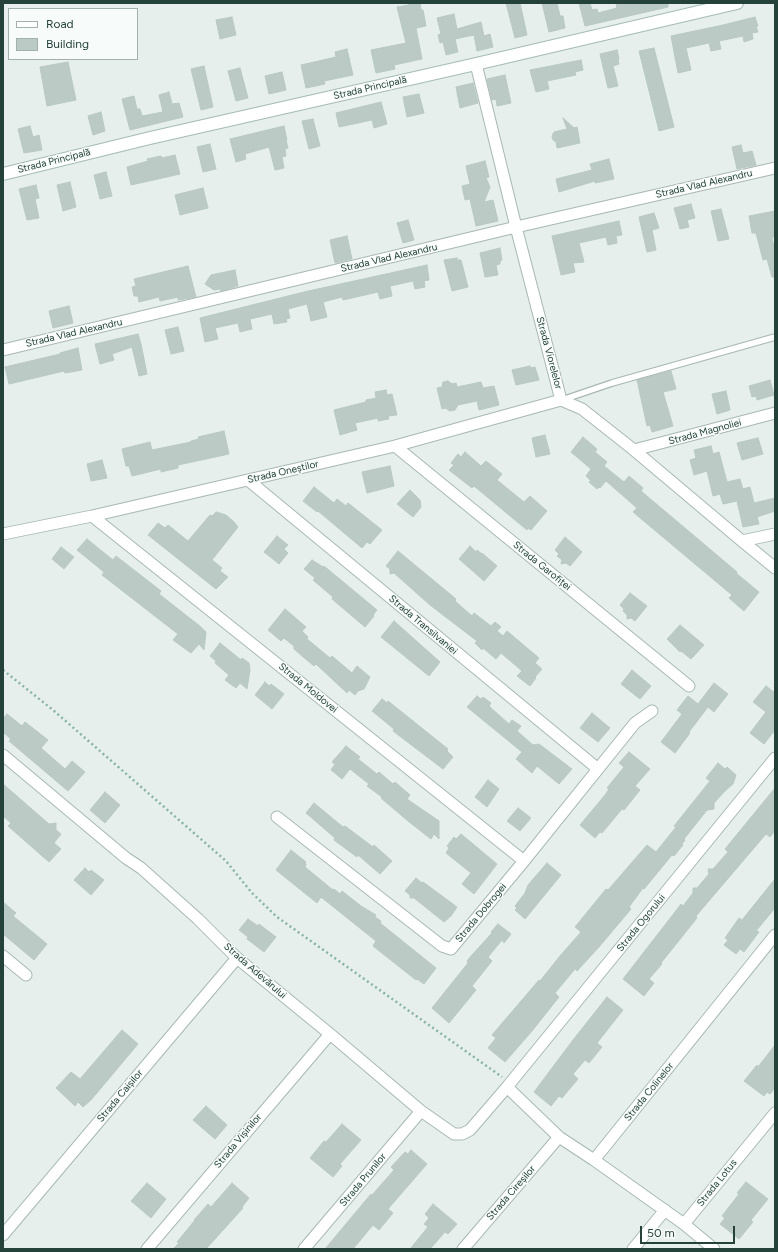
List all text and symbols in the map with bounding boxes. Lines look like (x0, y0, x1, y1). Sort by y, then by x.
legend (8, 8, 138, 60)
text: Road (46, 17, 74, 31)
text: Building (46, 37, 89, 51)
street label: Strada Principală (332, 74, 408, 102)
street label: Strada Principală (16, 146, 92, 176)
street label: Strada Vlad Alexandru (654, 167, 754, 201)
street label: Strada Vlad Alexandru (339, 241, 439, 275)
street label: Strada Viorelelor (534, 315, 564, 391)
street label: Strada Vlad Alexandru (24, 316, 124, 350)
street label: Strada Magnoliei (667, 417, 743, 447)
street label: Strada Oneștilor (246, 458, 320, 486)
street label: Strada Garofiței (511, 539, 573, 593)
street label: Strada Transilvaniei (386, 593, 460, 657)
street label: Strada Moldovei (276, 660, 340, 716)
street label: Strada Dobrogei (453, 881, 509, 945)
street label: Strada Ogorului (614, 892, 668, 954)
street label: Strada Adevărului (221, 941, 289, 1001)
street label: Strada Colinelor (622, 1060, 676, 1124)
street label: Strada Caișilor (95, 1067, 145, 1125)
street label: Strada Vișinilor (212, 1111, 264, 1171)
street label: Strada Prunilor (337, 1151, 389, 1209)
street label: Strada Lotus (694, 1157, 740, 1209)
street label: Strada Cireșilor (484, 1163, 538, 1223)
scale bar (642, 1218, 737, 1244)
text: 50 m (647, 1226, 675, 1240)

